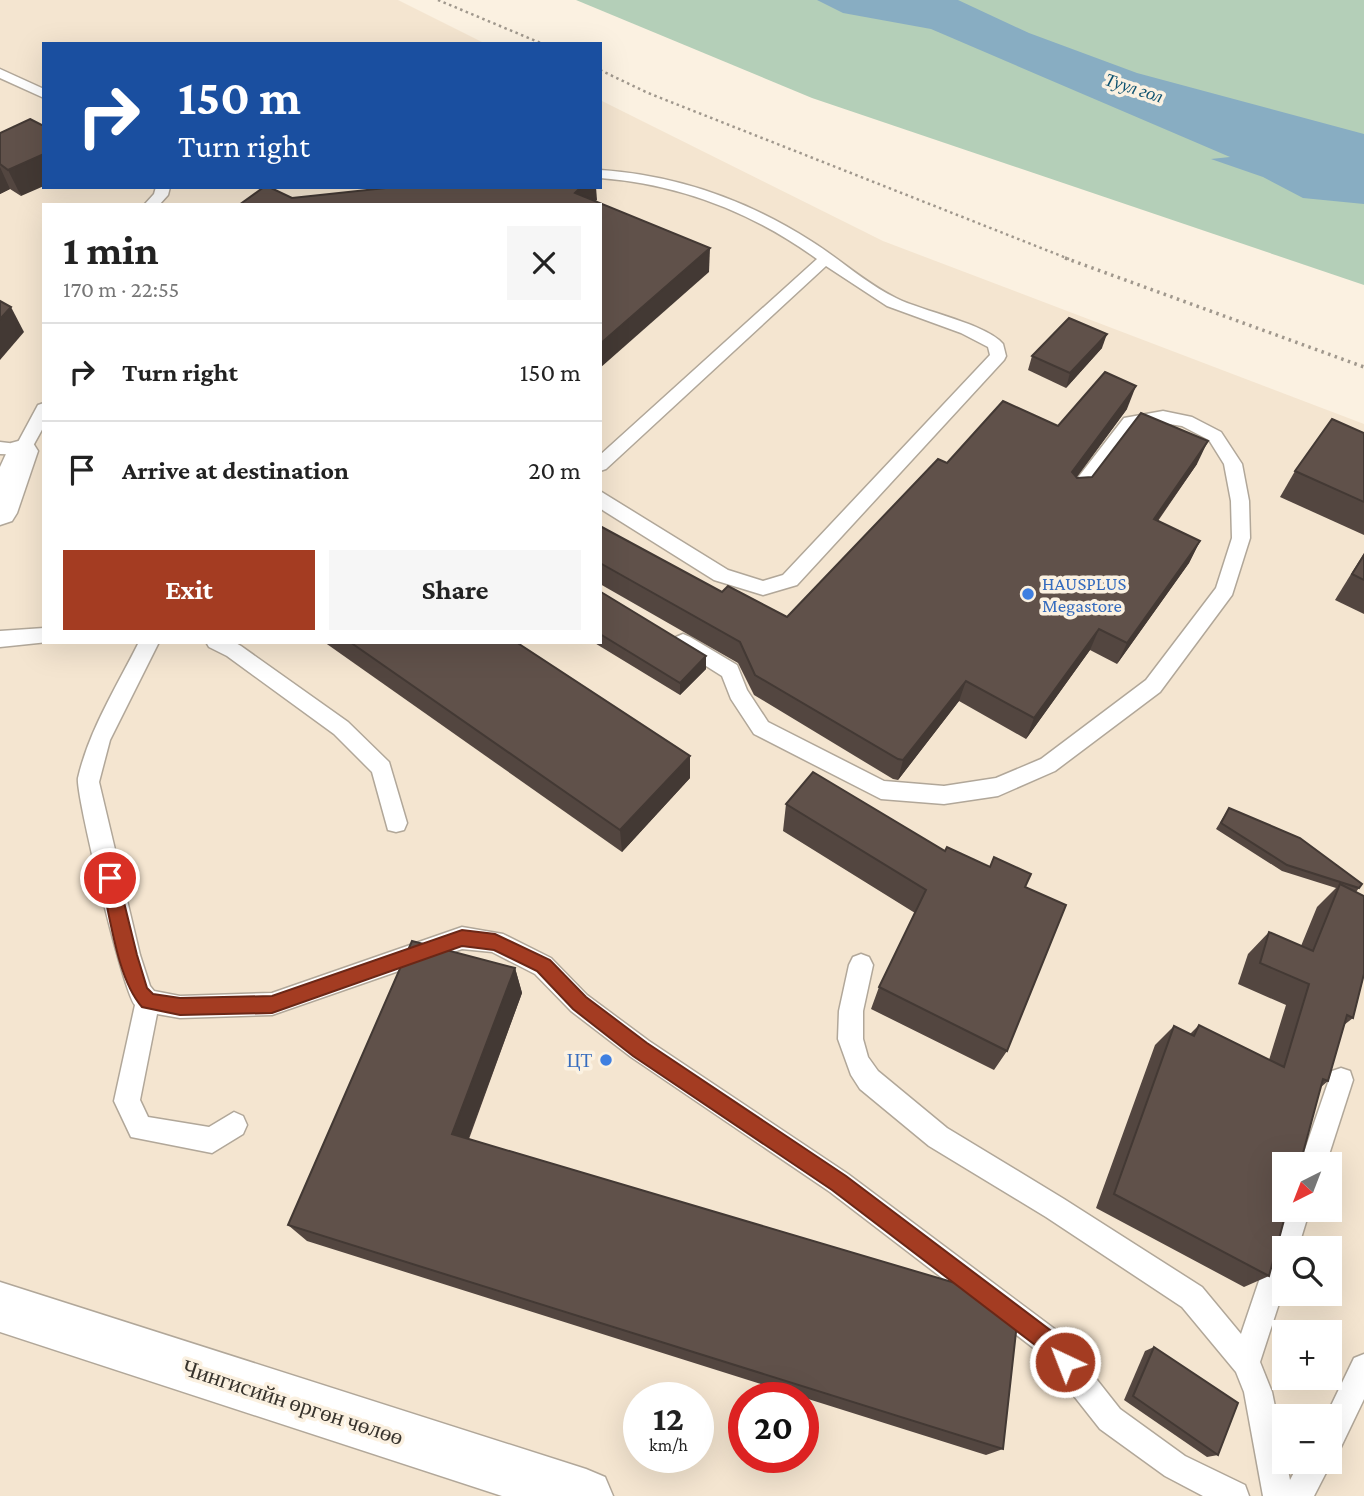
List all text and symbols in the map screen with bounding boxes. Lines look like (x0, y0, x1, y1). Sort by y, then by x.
water label: Туул гол (1103, 69, 1166, 107)
icon: right (63, 70, 154, 161)
text: 150 m (178, 70, 301, 125)
text: Turn right (178, 128, 310, 164)
text: 1 min (63, 226, 159, 273)
button: close (507, 226, 581, 300)
text: 170 m · 22:55 (63, 276, 179, 302)
icon: right (63, 353, 101, 391)
text: Turn right (122, 358, 238, 387)
text: 150 m (520, 358, 581, 387)
icon: arrive (63, 451, 101, 489)
text: Arrive at destination (122, 456, 349, 485)
text: 20 m (528, 456, 581, 485)
button: Exit (63, 550, 315, 630)
button: Share (329, 550, 581, 630)
place label: HAUSPLUS Megastore (1042, 573, 1127, 616)
marker: HAUSPLUS Megastore (1020, 586, 1036, 602)
pin (80, 848, 140, 908)
icon: arrive (91, 859, 129, 897)
place label: ЦТ (567, 1050, 592, 1071)
marker: ЦТ (598, 1052, 614, 1068)
north arrow (1272, 1152, 1342, 1222)
map controls (1272, 1152, 1342, 1474)
button: search (1272, 1236, 1342, 1306)
button: + (1272, 1320, 1342, 1390)
position arrow (1028, 1325, 1102, 1399)
street label: Чингисийн өргөн чөлөө (179, 1354, 407, 1450)
speed limit sign: 20 (728, 1382, 819, 1473)
text: 12 (653, 1399, 684, 1438)
button: − (1272, 1404, 1342, 1474)
text: km/h (649, 1435, 688, 1455)

